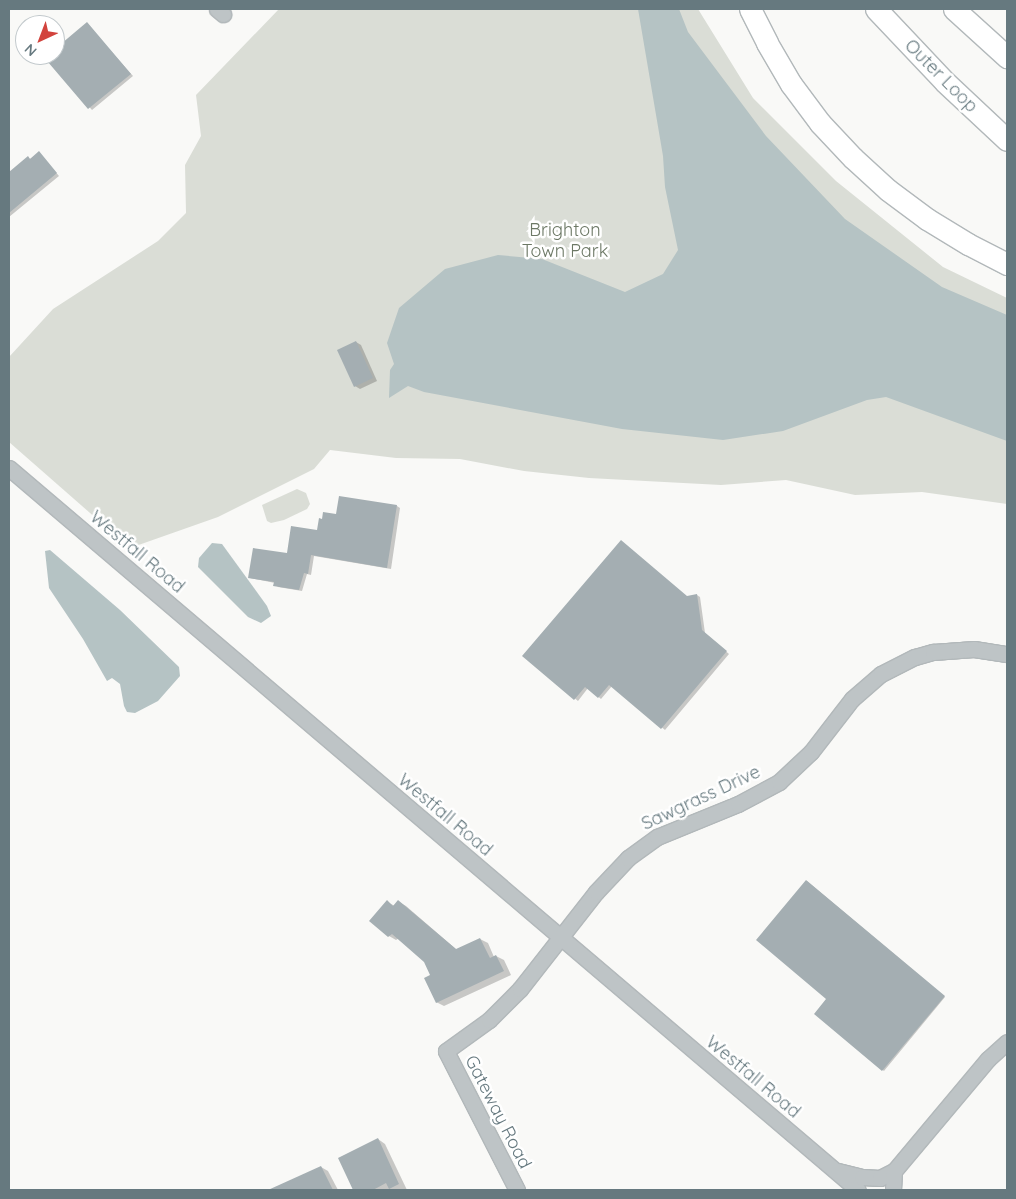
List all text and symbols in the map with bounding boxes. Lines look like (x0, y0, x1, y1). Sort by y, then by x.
north arrow (15, 15, 65, 65)
street label: Outer Loop (900, 35, 982, 117)
text: N (21, 40, 40, 60)
park label: Brighton Town Park (522, 220, 608, 262)
street label: Westfall Road (85, 506, 189, 598)
street label: Sawgrass Drive (638, 761, 764, 835)
street label: Westfall Road (393, 769, 497, 861)
street label: Westfall Road (701, 1031, 805, 1123)
street label: Gateway Road (460, 1052, 536, 1172)

